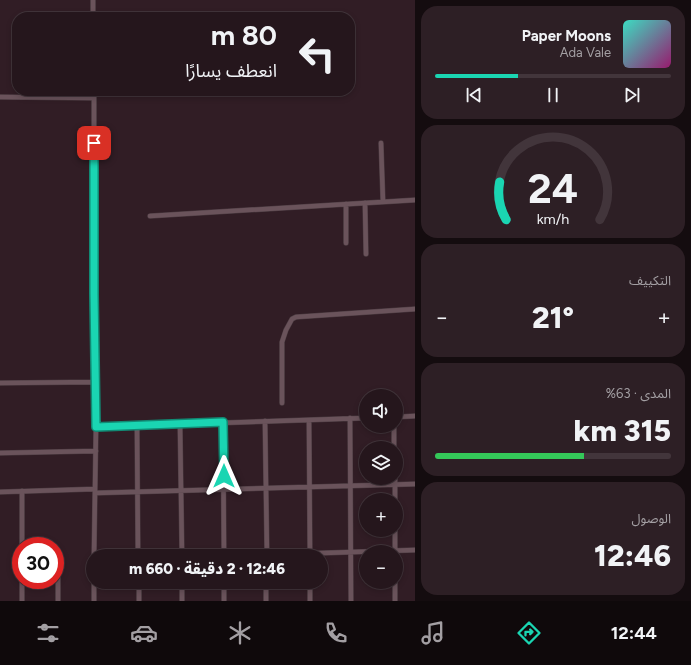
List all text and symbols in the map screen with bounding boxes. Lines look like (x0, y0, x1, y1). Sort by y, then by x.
text: 80 m (211, 18, 277, 52)
text: Paper Moons (522, 27, 611, 45)
icon: left (291, 28, 343, 80)
text: Ada Vale (560, 45, 611, 60)
text: انعطف يسارًا (185, 60, 277, 82)
icon: previous (463, 84, 485, 106)
icon: pause (542, 84, 564, 106)
icon: next (621, 84, 643, 106)
pin (77, 126, 111, 160)
icon: arrive (83, 132, 105, 154)
text: 24 (528, 162, 578, 212)
text: km/h (537, 209, 569, 227)
text: التكييف (629, 273, 671, 288)
text: 21° (532, 299, 574, 336)
text: − (435, 304, 449, 331)
text: + (657, 304, 671, 331)
text: المدى · 63% (606, 386, 671, 401)
map controls (359, 389, 403, 589)
button: sound (359, 389, 403, 433)
text: 315 km (574, 412, 671, 449)
button: layers (359, 441, 403, 485)
position arrow (203, 455, 245, 497)
button: + (359, 493, 403, 537)
text: الوصول (631, 511, 671, 526)
speed limit sign: 30 (12, 537, 64, 589)
text: 12:46 (594, 537, 671, 574)
button: − (359, 545, 403, 589)
text: 12:46 · 2 دقيقة · 660 m (129, 560, 285, 578)
icon: filters (34, 619, 62, 647)
icon: car (130, 619, 158, 647)
icon: climate (226, 619, 254, 647)
icon: phone (322, 619, 350, 647)
icon: music (419, 619, 447, 647)
icon: directions (515, 619, 543, 647)
text: 12:44 (611, 622, 657, 644)

